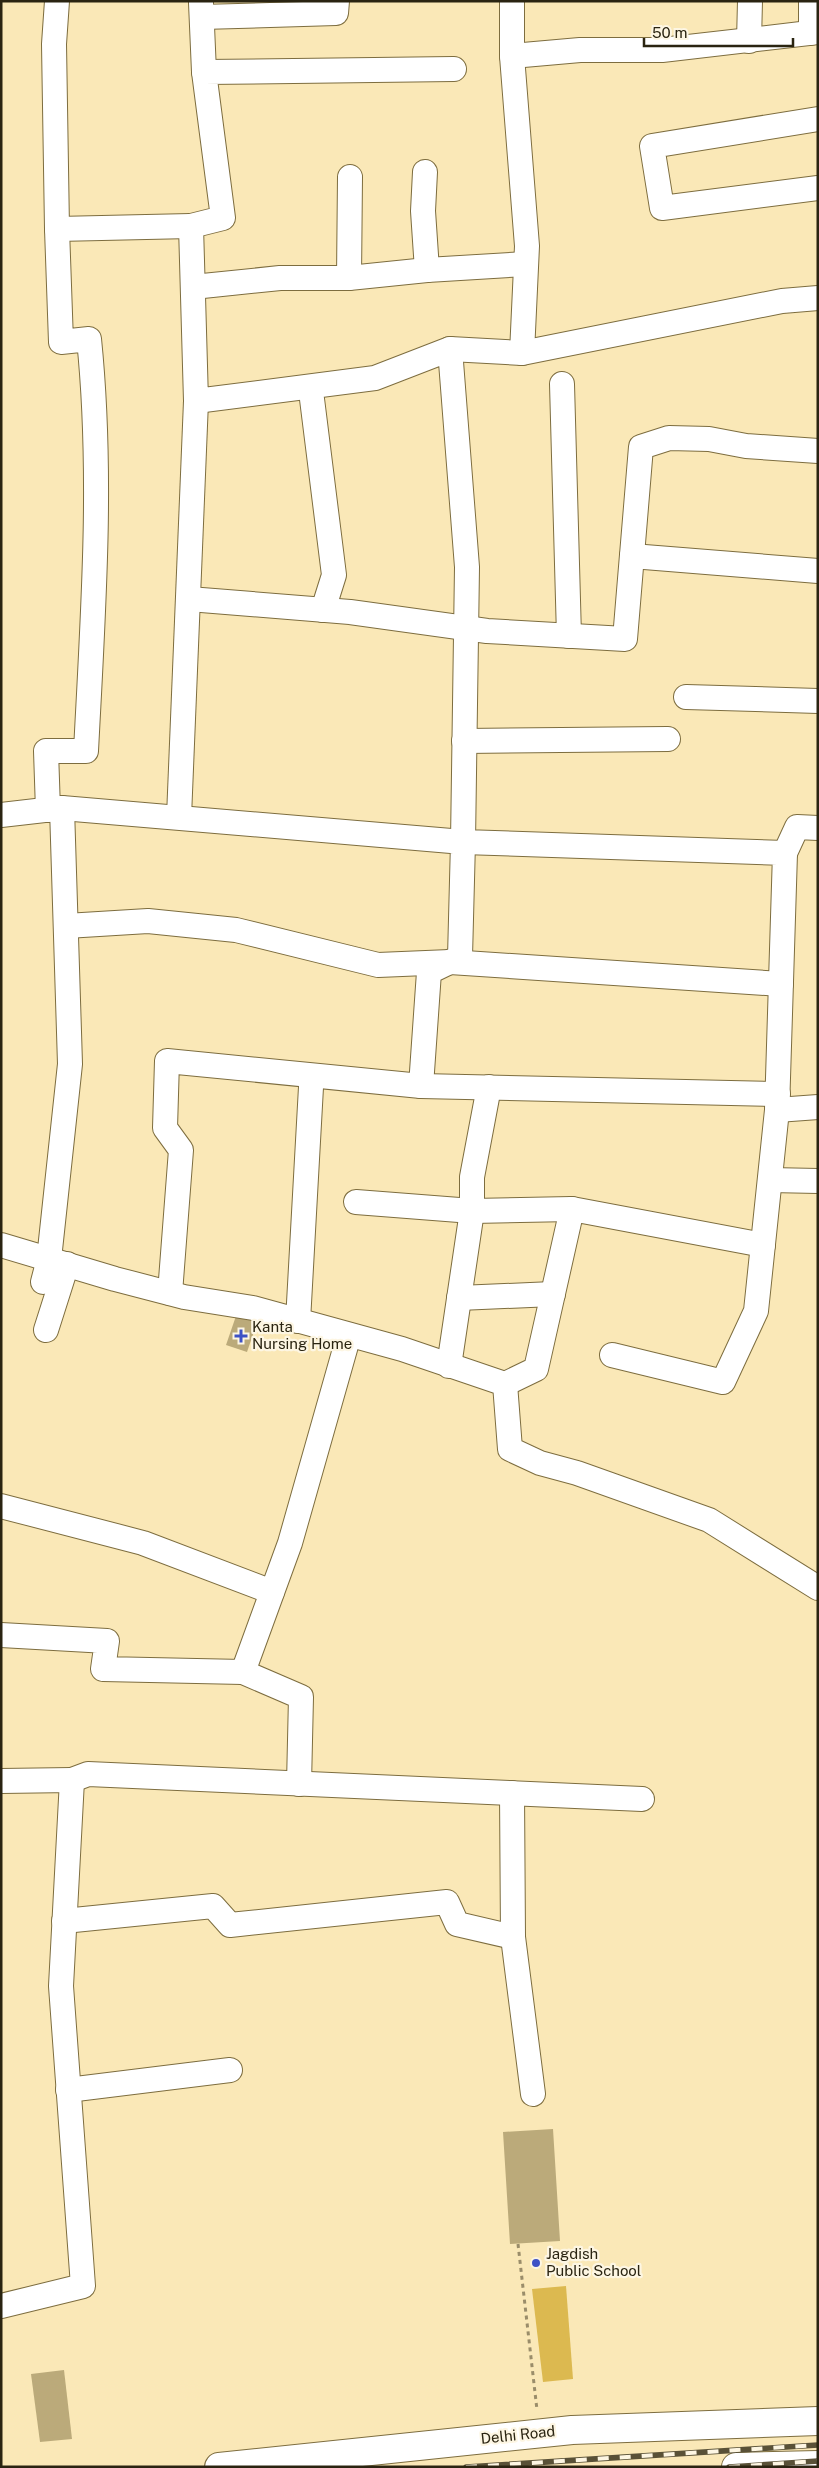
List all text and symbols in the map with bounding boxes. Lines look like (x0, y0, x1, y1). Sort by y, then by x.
scale bar (644, 15, 793, 47)
text: 50 m (652, 24, 687, 41)
place label: Kanta Nursing Home (252, 1318, 352, 1352)
marker: Kanta Nursing Home (234, 1329, 248, 1343)
place label: Jagdish Public School (546, 2245, 641, 2279)
marker: Jagdish Public School (530, 2257, 542, 2269)
street label: Delhi Road (480, 2422, 556, 2447)

